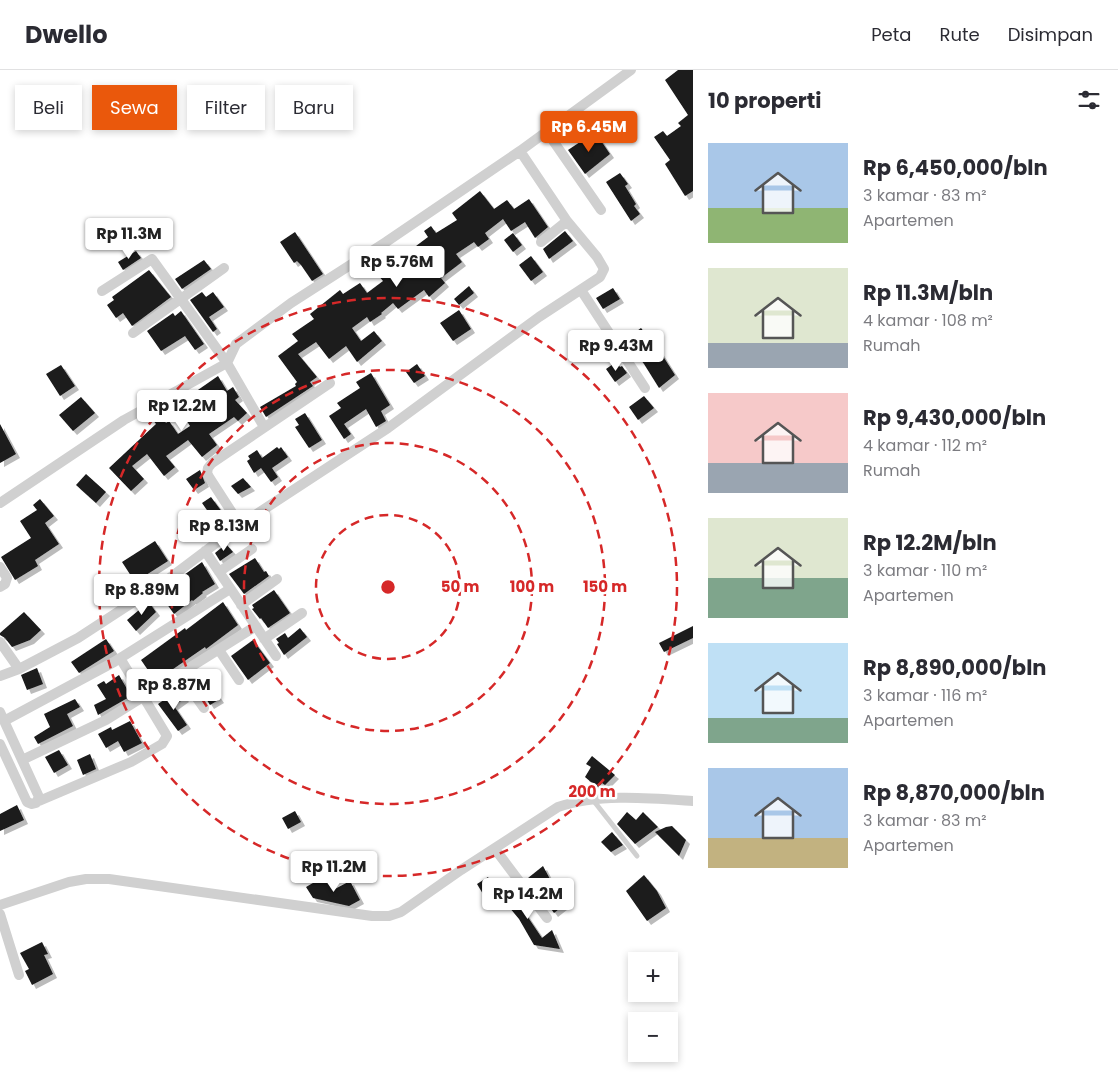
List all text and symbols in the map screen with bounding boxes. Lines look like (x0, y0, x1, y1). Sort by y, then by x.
text: Dwello (25, 18, 107, 51)
text: Peta (871, 22, 911, 47)
text: Rute (939, 22, 980, 47)
text: Disimpan (1008, 22, 1093, 47)
chip: Beli (15, 85, 82, 130)
chip: Sewa (92, 85, 177, 130)
chip: Filter (187, 85, 265, 130)
chip: Baru (275, 85, 353, 130)
text: 10 properti (708, 86, 822, 115)
icon: filters (1075, 86, 1103, 114)
pin: Rp 6.45M (537, 111, 641, 153)
text: Rp 6.45M (551, 115, 627, 138)
text: Rp 6,450,000/bln (863, 153, 1048, 182)
icon: home (748, 163, 808, 223)
text: 3 kamar · 83 m² (863, 184, 987, 207)
text: Apartemen (863, 209, 954, 232)
pin: Rp 11.3M (77, 218, 181, 260)
text: Rp 11.3M (96, 222, 162, 245)
pin: Rp 5.76M (345, 246, 449, 288)
text: Rp 5.76M (360, 250, 434, 273)
text: Rp 11.3M/bln (863, 278, 993, 307)
icon: home (748, 288, 808, 348)
text: 4 kamar · 108 m² (863, 309, 993, 332)
pin: Rp 9.43M (564, 330, 668, 372)
text: Rp 9.43M (579, 334, 653, 357)
text: Rumah (863, 334, 921, 357)
pin: Rp 12.2M (130, 390, 234, 432)
text: Rp 12.2M (148, 394, 216, 417)
text: Rp 9,430,000/bln (863, 403, 1046, 432)
icon: home (748, 413, 808, 473)
text: 4 kamar · 112 m² (863, 434, 987, 457)
text: Rumah (863, 459, 921, 482)
pin: Rp 8.13M (172, 510, 276, 552)
text: Rp 8.13M (189, 514, 259, 537)
text: Rp 12.2M/bln (863, 528, 997, 557)
icon: home (748, 538, 808, 598)
text: 3 kamar · 110 m² (863, 559, 987, 582)
pin: Rp 8.89M (90, 574, 194, 616)
text: 50 m (441, 576, 479, 597)
text: 100 m (510, 576, 554, 597)
text: 150 m (583, 576, 627, 597)
text: Rp 8.89M (105, 578, 179, 601)
centre of rings (379, 578, 397, 596)
text: Apartemen (863, 584, 954, 607)
text: Rp 8,890,000/bln (863, 653, 1046, 682)
icon: home (748, 663, 808, 723)
pin: Rp 8.87M (122, 668, 226, 711)
text: Rp 8.87M (137, 673, 211, 696)
text: 3 kamar · 116 m² (863, 684, 987, 707)
text: Apartemen (863, 709, 954, 732)
text: Rp 8,870,000/bln (863, 778, 1045, 807)
text: 200 m (568, 781, 616, 802)
icon: home (748, 788, 808, 848)
text: 3 kamar · 83 m² (863, 809, 987, 832)
text: Apartemen (863, 834, 954, 857)
pin: Rp 11.2M (282, 850, 386, 893)
text: Rp 11.2M (301, 855, 367, 878)
pin: Rp 14.2M (476, 878, 580, 920)
text: Rp 14.2M (493, 882, 563, 905)
map controls (628, 952, 678, 1062)
button: + (628, 952, 678, 1002)
button: − (628, 1012, 678, 1062)

